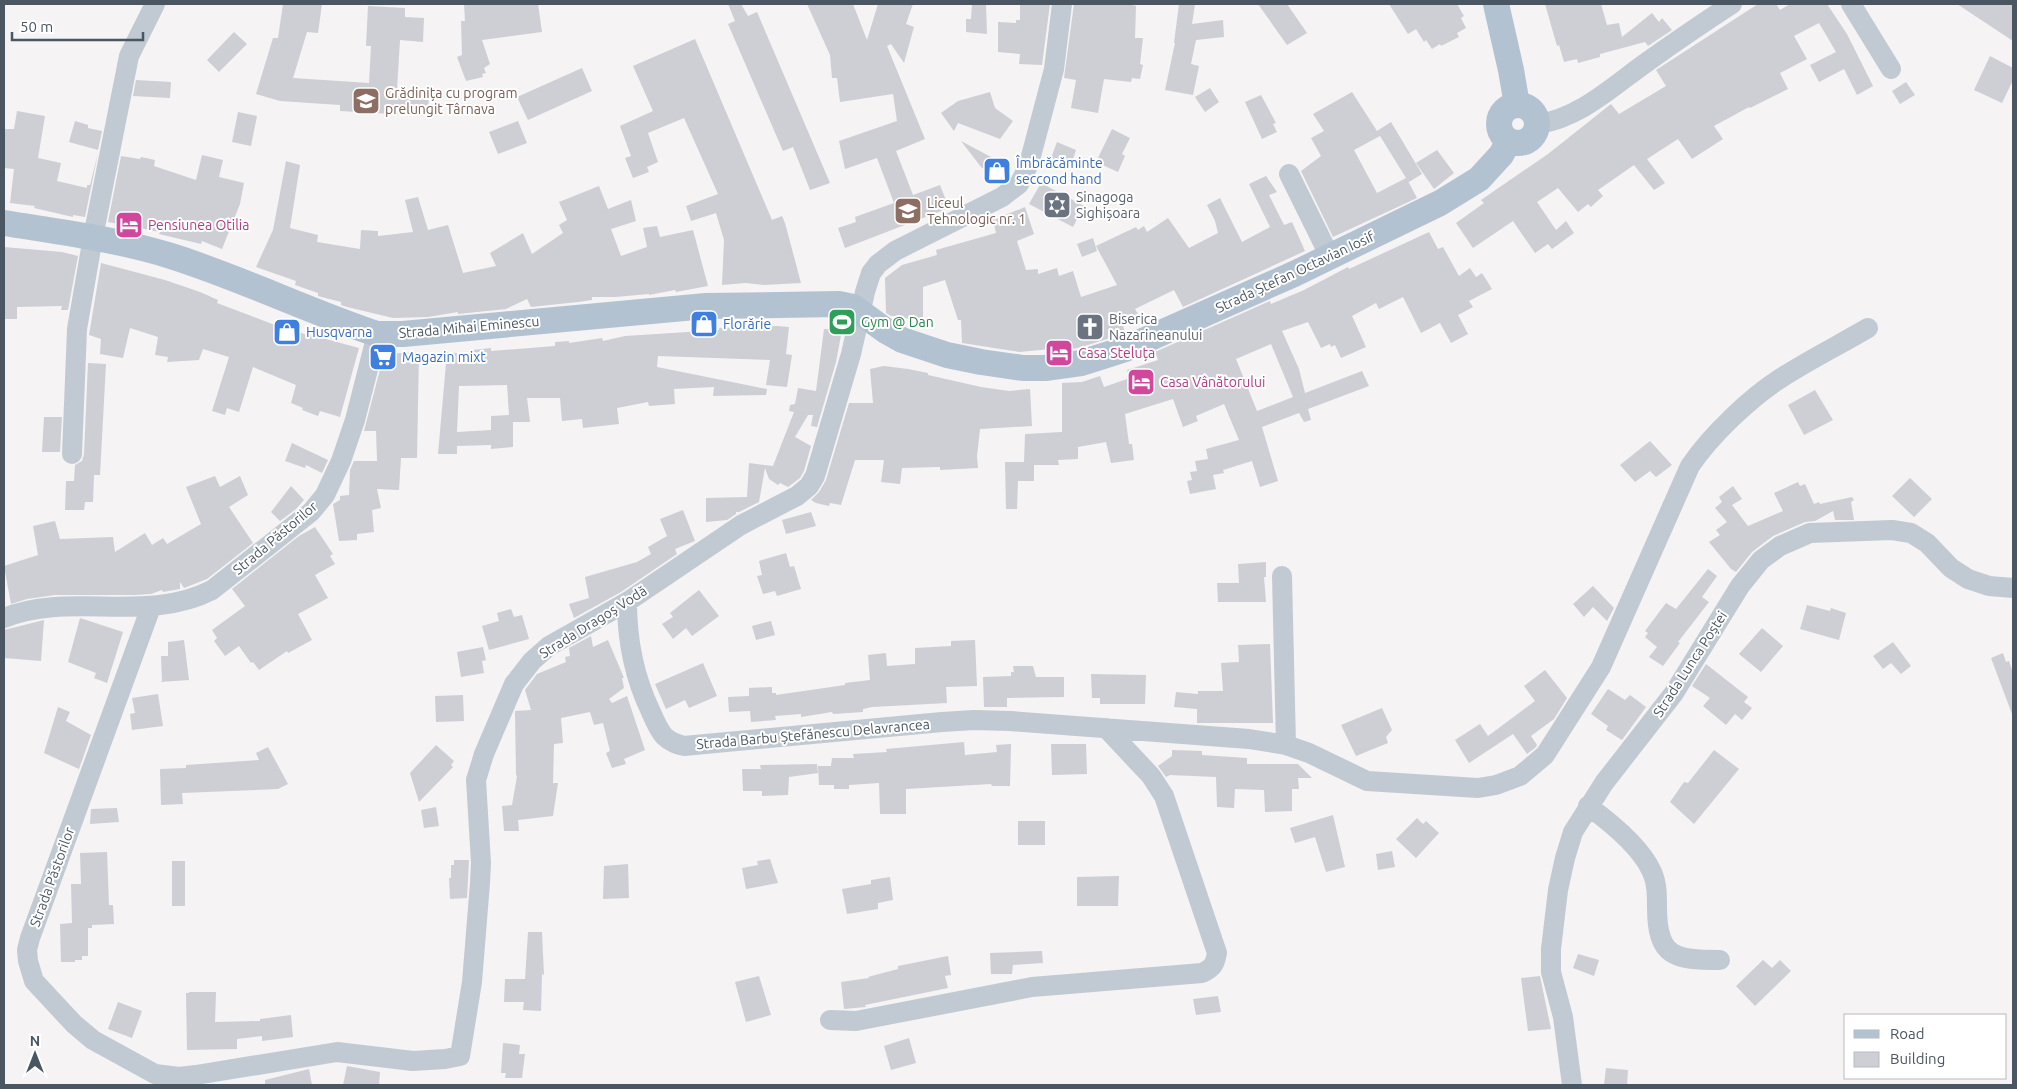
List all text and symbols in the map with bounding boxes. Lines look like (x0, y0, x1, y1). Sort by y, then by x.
scale bar (12, 10, 144, 42)
text: 50 m (20, 18, 53, 35)
place label: Grădinița cu program prelungit Târnava (385, 85, 518, 117)
school or university icon: Grădinița cu program prelungit Târnava (351, 86, 381, 116)
place label: Îmbrăcăminte seccond hand (1015, 154, 1103, 187)
shop icon: Îmbrăcăminte seccond hand (982, 156, 1012, 186)
place label: Sinagoga Sighișoara (1076, 189, 1140, 221)
synagogue icon: Sinagoga Sighișoara (1042, 190, 1072, 220)
place label: Liceul Tehnologic nr. 1 (927, 195, 1026, 227)
school or university icon: Liceul Tehnologic nr. 1 (893, 196, 923, 226)
hotel icon: Pensiunea Otilia (114, 210, 144, 240)
place label: Pensiunea Otilia (148, 217, 249, 233)
street label: Strada Ștefan Octavian Iosif (1213, 228, 1378, 316)
sports icon: Gym @ Dan (827, 307, 857, 337)
shop icon: Florărie (689, 309, 719, 339)
place label: Biserica Nazarineanului (1109, 311, 1202, 343)
church icon: Biserica Nazarineanului (1075, 312, 1105, 342)
street label: Strada Mihai Eminescu (398, 313, 540, 341)
place label: Gym @ Dan (861, 314, 934, 330)
place label: Florărie (723, 316, 771, 332)
shop icon: Husqvarna (272, 317, 302, 347)
place label: Husqvarna (306, 324, 373, 340)
hotel icon: Casa Steluța (1044, 338, 1074, 368)
supermarket icon: Magazin mixt (368, 342, 398, 372)
place label: Casa Steluța (1078, 345, 1155, 361)
place label: Magazin mixt (402, 349, 486, 365)
hotel icon: Casa Vânătorului (1126, 367, 1156, 397)
place label: Casa Vânătorului (1160, 374, 1265, 390)
street label: Strada Păstorilor (230, 498, 321, 578)
street label: Strada Dragoș Vodă (536, 582, 650, 662)
street label: Strada Lunca Poștei (1650, 608, 1730, 720)
street label: Strada Barbu Ștefănescu Delavrancea (696, 716, 930, 752)
street label: Strada Păstorilor (27, 824, 78, 929)
legend (1844, 1014, 2007, 1079)
text: Road (1890, 1025, 1925, 1042)
north arrow (10, 1029, 60, 1079)
text: N (30, 1033, 40, 1049)
text: Building (1890, 1050, 1945, 1067)

